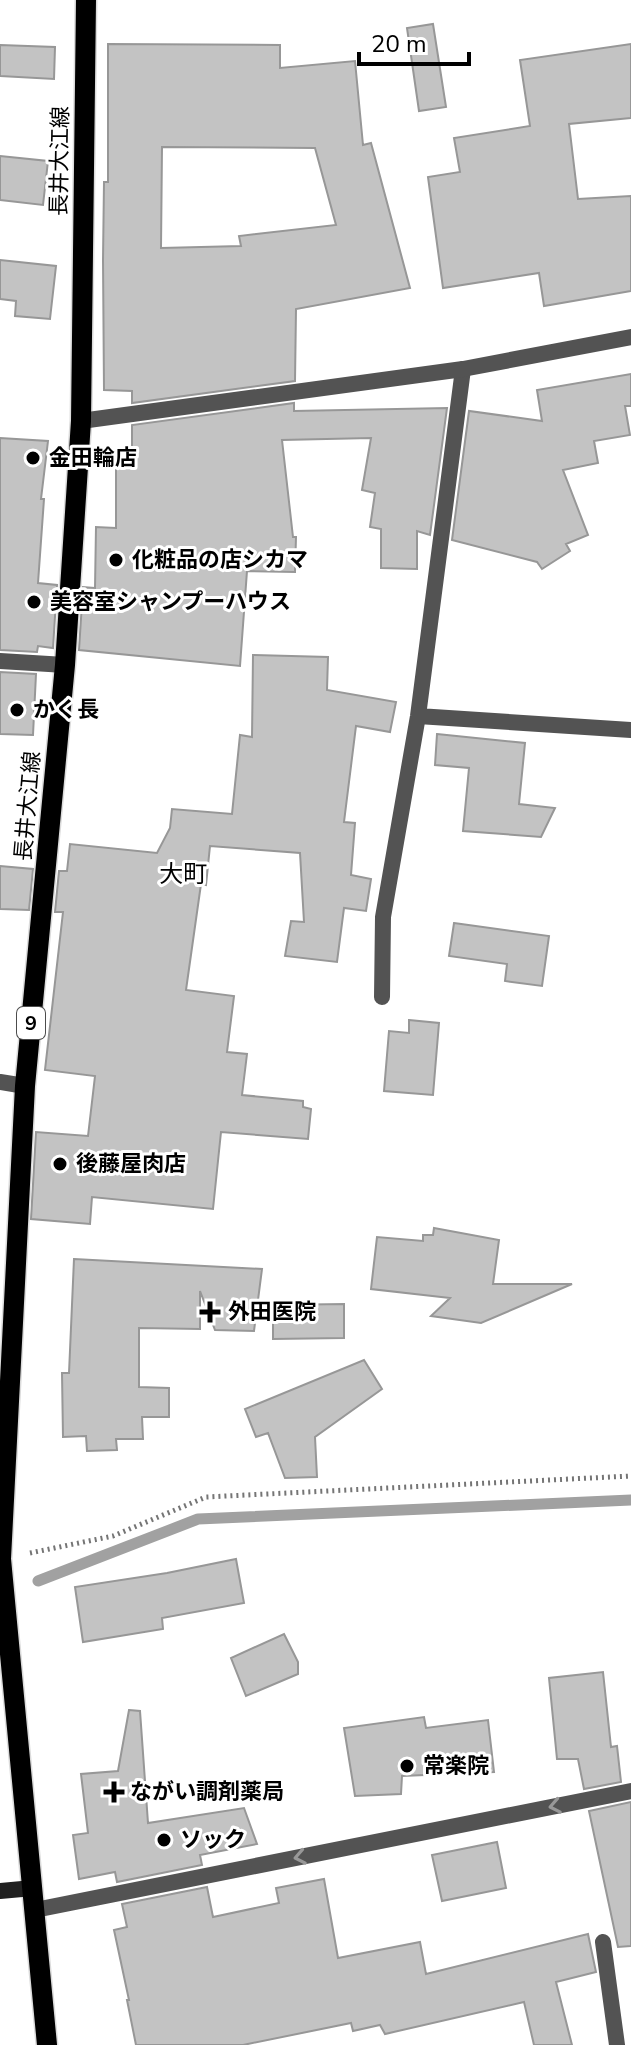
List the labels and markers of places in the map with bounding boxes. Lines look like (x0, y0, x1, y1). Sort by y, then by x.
place label: 金田輪店 (49, 443, 137, 473)
marker: 金田輪店 (24, 449, 42, 467)
place label: 化粧品の店シカマ (132, 545, 308, 575)
marker: 化粧品の店シカマ (107, 551, 125, 569)
place label: 美容室シャンプーハウス (50, 587, 291, 617)
marker: 美容室シャンプーハウス (25, 593, 43, 611)
place label: かく長 (33, 695, 99, 725)
marker: かく長 (8, 701, 26, 719)
place label: 後藤屋肉店 (76, 1149, 186, 1179)
marker: 後藤屋肉店 (51, 1155, 69, 1173)
place label: 外田医院 (228, 1297, 316, 1327)
marker: 外田医院 (199, 1301, 221, 1323)
place label: 常楽院 (423, 1751, 489, 1781)
marker: 常楽院 (398, 1757, 416, 1775)
place label: ながい調剤薬局 (130, 1777, 284, 1807)
marker: ながい調剤薬局 (105, 1783, 123, 1801)
place label: ソック (180, 1825, 246, 1855)
marker: ソック (155, 1831, 173, 1849)

